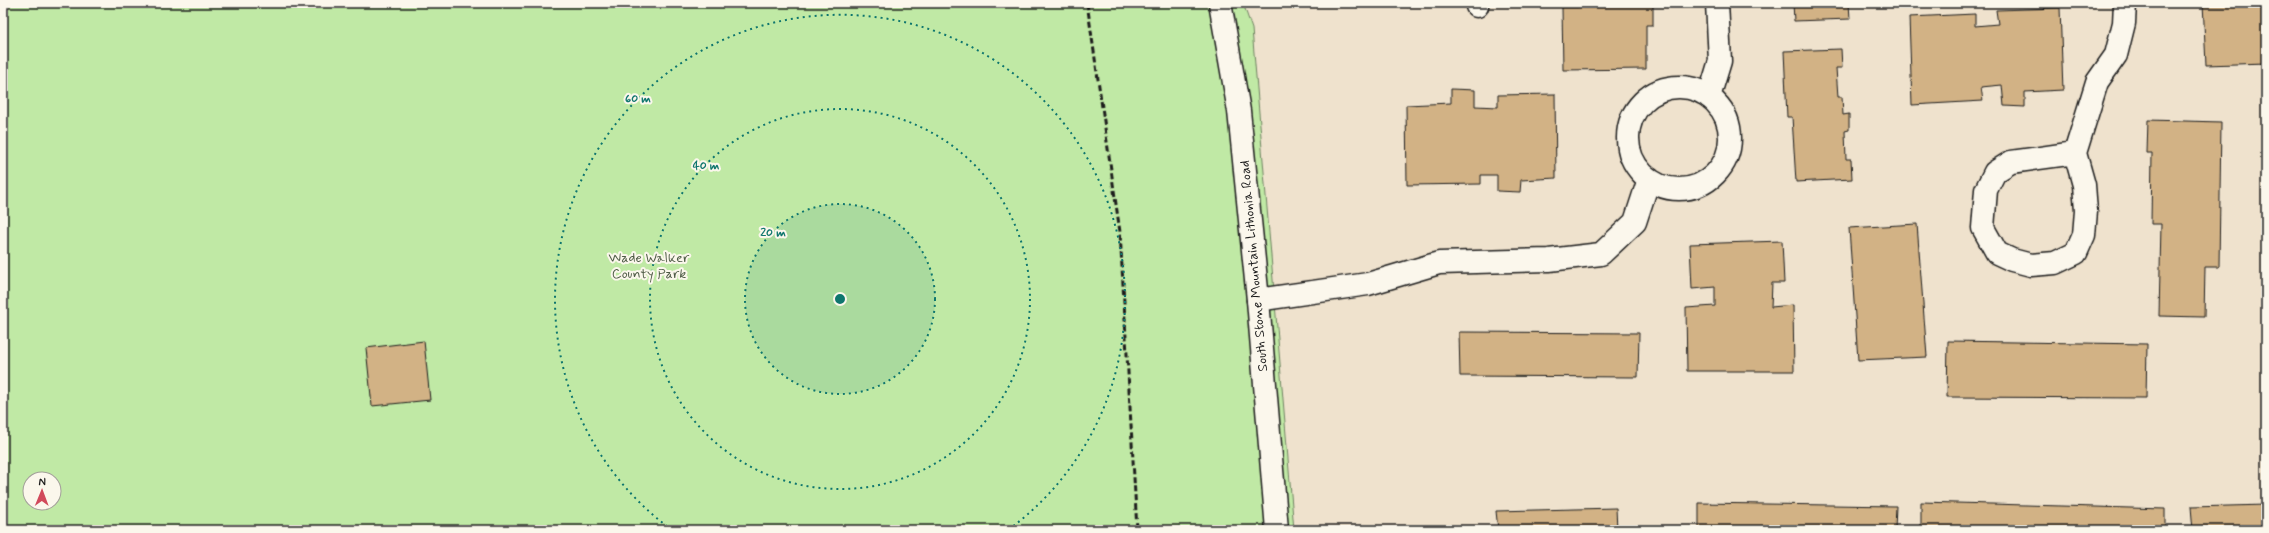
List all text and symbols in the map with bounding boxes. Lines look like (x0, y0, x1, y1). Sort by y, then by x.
text: 60 m (625, 91, 651, 107)
text: 40 m (693, 158, 720, 174)
street label: South Stone Mountain Lithonia Road (1236, 160, 1272, 372)
text: 20 m (760, 225, 786, 241)
park label: Wade Walker County Park (609, 249, 690, 283)
centre of rings (833, 292, 847, 306)
north arrow (22, 471, 62, 511)
text: N (38, 475, 46, 489)

